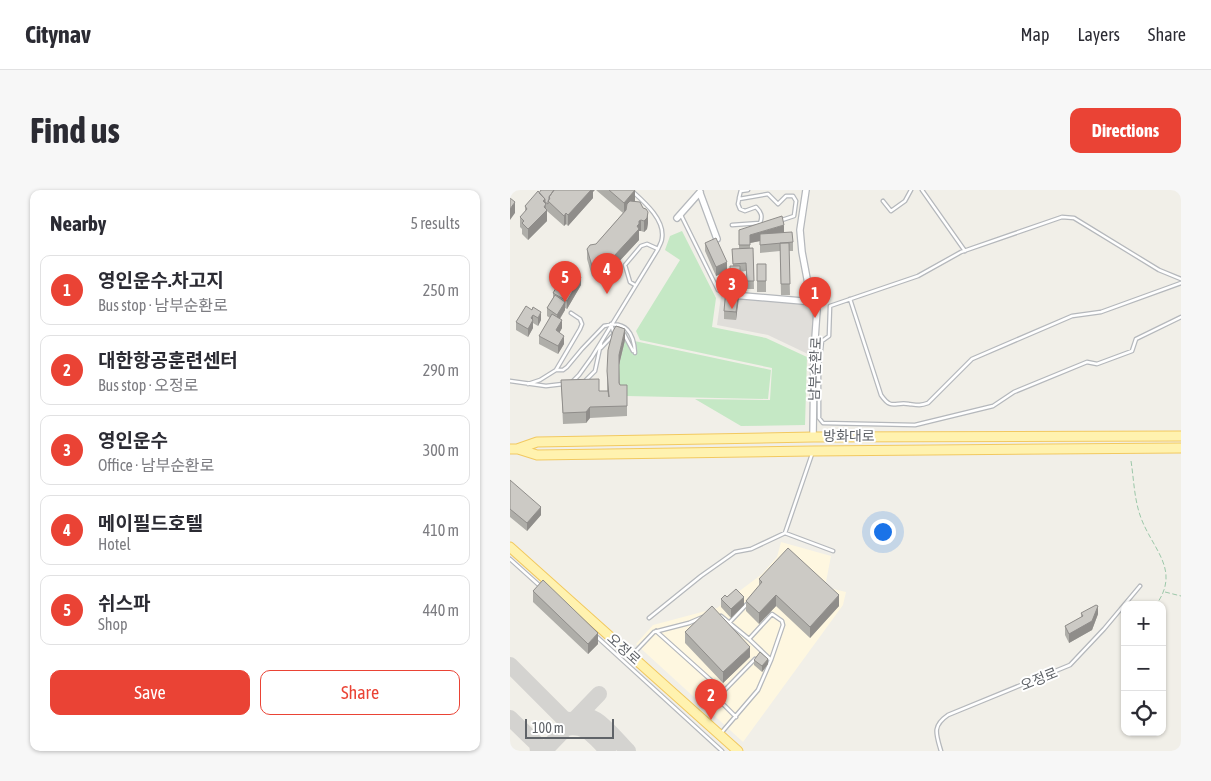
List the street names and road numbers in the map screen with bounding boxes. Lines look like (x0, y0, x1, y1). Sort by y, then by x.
street label: 남부순환로 (806, 336, 824, 401)
street label: 방화대로 (823, 428, 875, 444)
street label: 오정로 (604, 630, 644, 668)
street label: 오정로 (1018, 664, 1060, 694)

